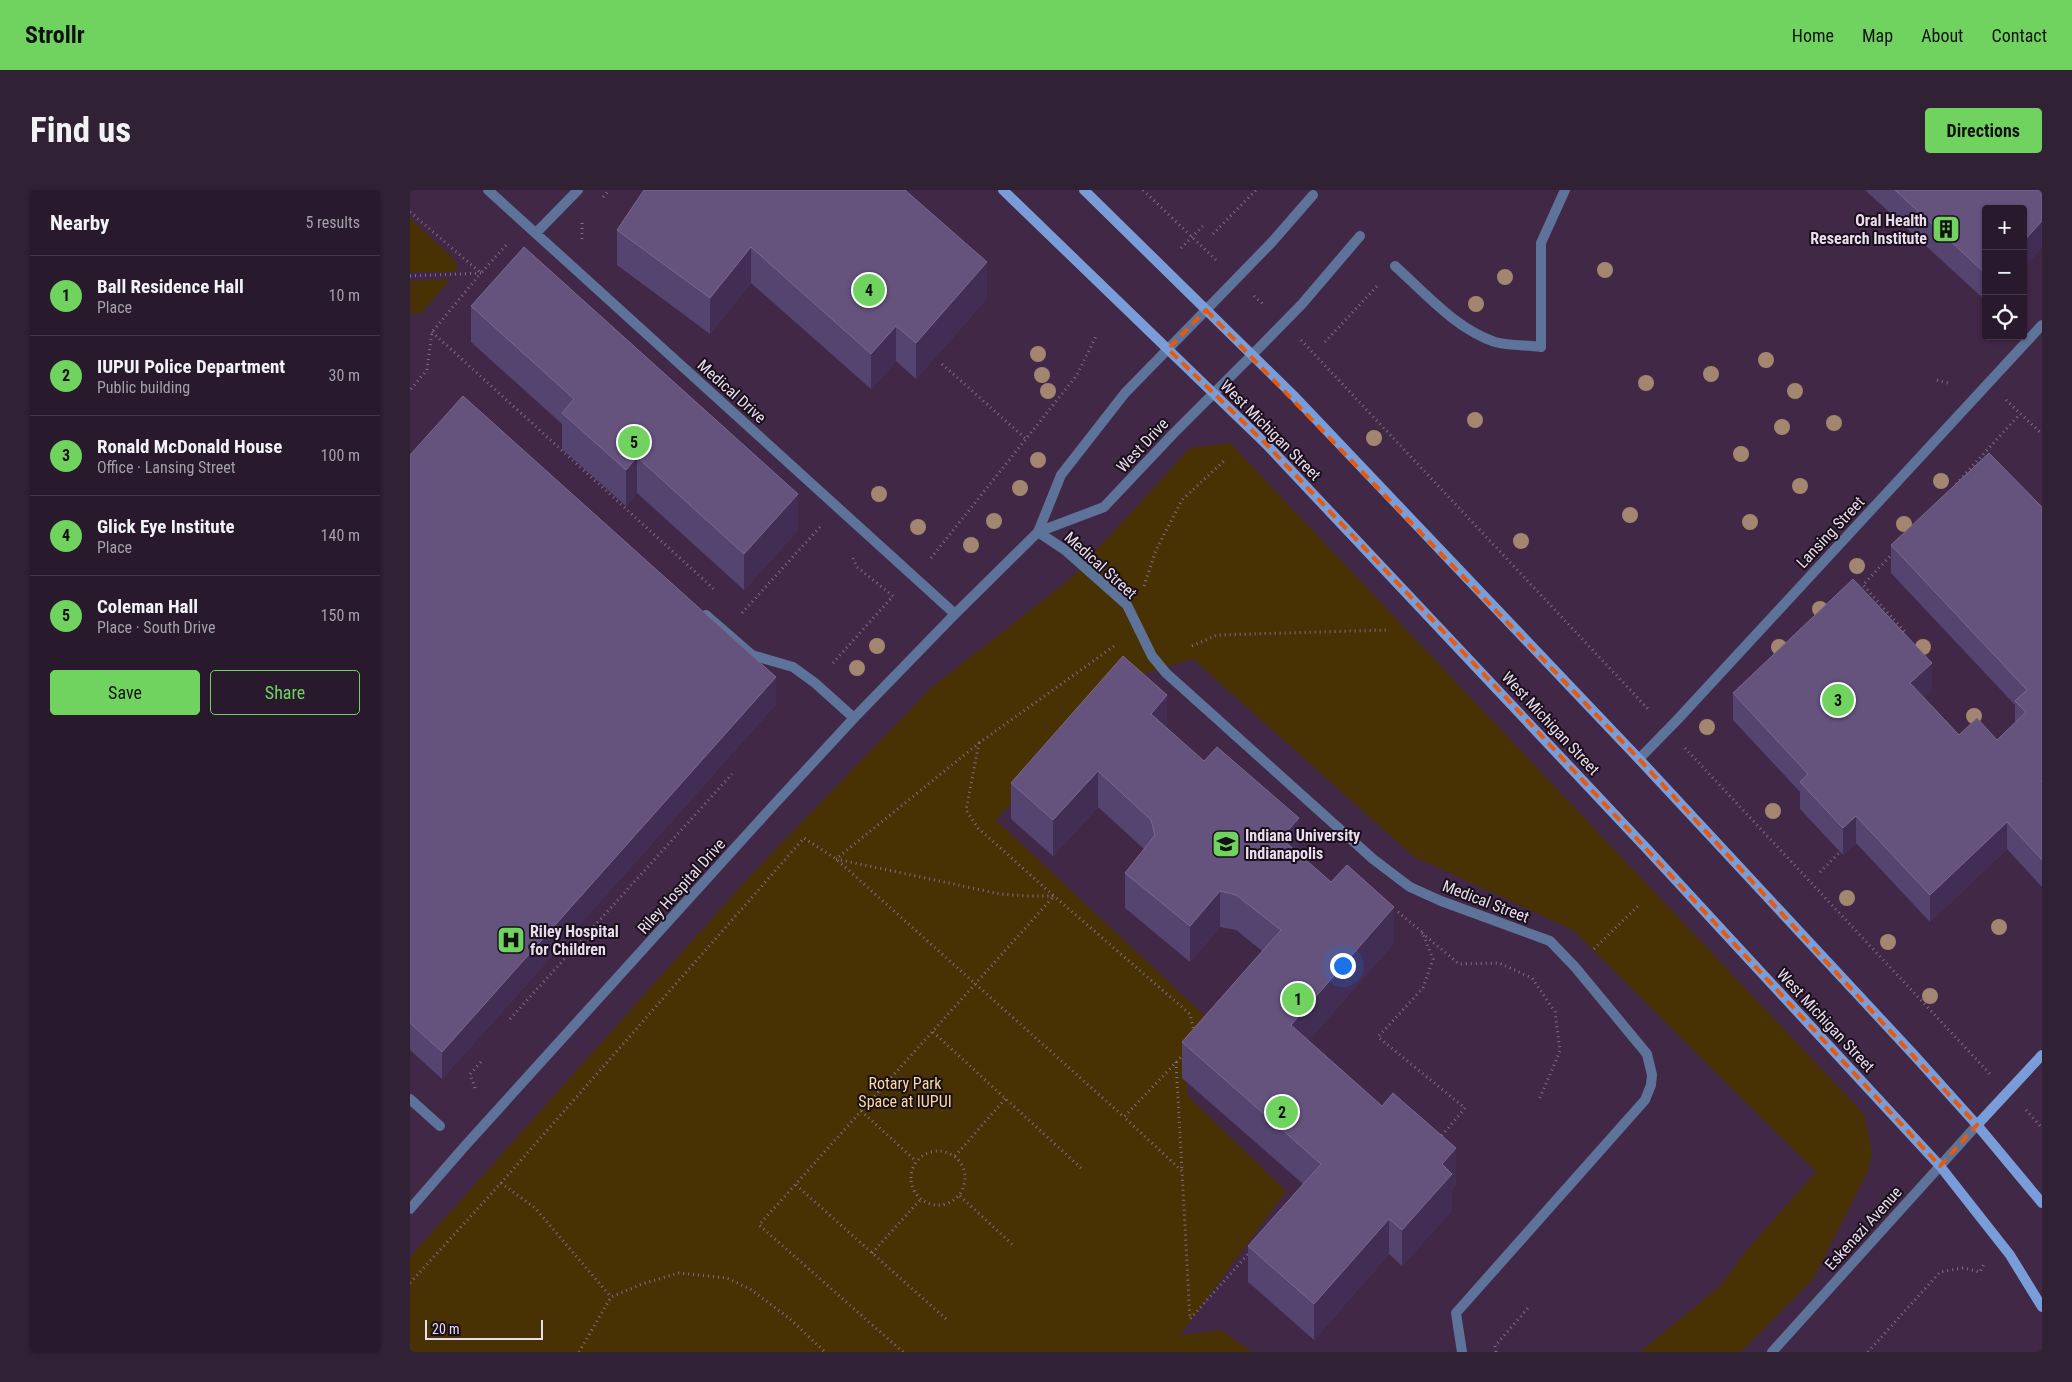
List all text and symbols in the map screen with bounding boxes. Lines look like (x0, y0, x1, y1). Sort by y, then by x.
text: Strollr (25, 21, 85, 49)
text: Home (1792, 25, 1834, 46)
text: Map (1862, 25, 1893, 46)
text: About (1921, 25, 1963, 46)
text: Contact (1991, 25, 2047, 46)
button: Directions (1925, 108, 2042, 153)
text: Find us (30, 110, 131, 151)
map controls (1982, 205, 2027, 340)
button: + (1982, 205, 2027, 250)
text: Nearby (50, 211, 109, 235)
place label: Oral Health Research Institute (1810, 211, 1927, 248)
text: 5 results (305, 213, 360, 232)
building icon: Oral Health Research Institute (1931, 214, 1961, 244)
button: − (1982, 250, 2027, 295)
pin: 4 (853, 271, 885, 309)
text: Ball Residence Hall (97, 275, 244, 298)
text: 1 (62, 286, 70, 305)
text: 10 m (328, 286, 360, 305)
button: locate (1982, 295, 2027, 340)
text: Place (97, 298, 132, 317)
text: IUPUI Police Department (97, 355, 285, 378)
street label: Medical Drive (694, 356, 770, 427)
text: 2 (62, 366, 70, 385)
text: 30 m (328, 366, 360, 385)
street label: West Michigan Street (1216, 376, 1325, 485)
text: Public building (97, 378, 190, 397)
street label: West Drive (1113, 414, 1172, 476)
pin: 5 (618, 423, 650, 461)
text: Ronald McDonald House (97, 435, 282, 458)
text: 3 (62, 446, 70, 465)
text: 100 m (321, 446, 360, 465)
text: Office · Lansing Street (97, 458, 235, 477)
street label: Lansing Street (1792, 492, 1868, 572)
text: Glick Eye Institute (97, 515, 235, 538)
text: 4 (62, 526, 70, 545)
text: 140 m (321, 526, 360, 545)
street label: Medical Street (1060, 528, 1141, 603)
text: Place (97, 538, 132, 557)
text: Coleman Hall (97, 595, 198, 618)
text: 5 (62, 606, 70, 625)
text: 150 m (321, 606, 360, 625)
text: Place · South Drive (97, 618, 215, 637)
street label: West Michigan Street (1498, 668, 1604, 779)
button: Save (50, 670, 200, 715)
button: Share (210, 670, 360, 715)
pin: 3 (1822, 681, 1854, 719)
place label: Indiana University Indianapolis (1245, 826, 1360, 863)
school or university icon: Indiana University Indianapolis (1211, 829, 1241, 859)
street label: Riley Hospital Drive (633, 835, 729, 938)
street label: Medical Street (1440, 876, 1532, 927)
place label: Riley Hospital for Children (530, 922, 619, 959)
hospital icon: Riley Hospital for Children (496, 925, 526, 955)
your location (1330, 953, 1356, 979)
street label: West Michigan Street (1773, 965, 1879, 1076)
pin: 1 (1282, 980, 1314, 1018)
park label: Rotary Park Space at IUPUI (858, 1074, 952, 1111)
pin: 2 (1266, 1093, 1298, 1131)
street label: Eskenazi Avenue (1821, 1183, 1906, 1274)
scale bar (425, 1317, 542, 1340)
text: 20 m (432, 1321, 460, 1337)

